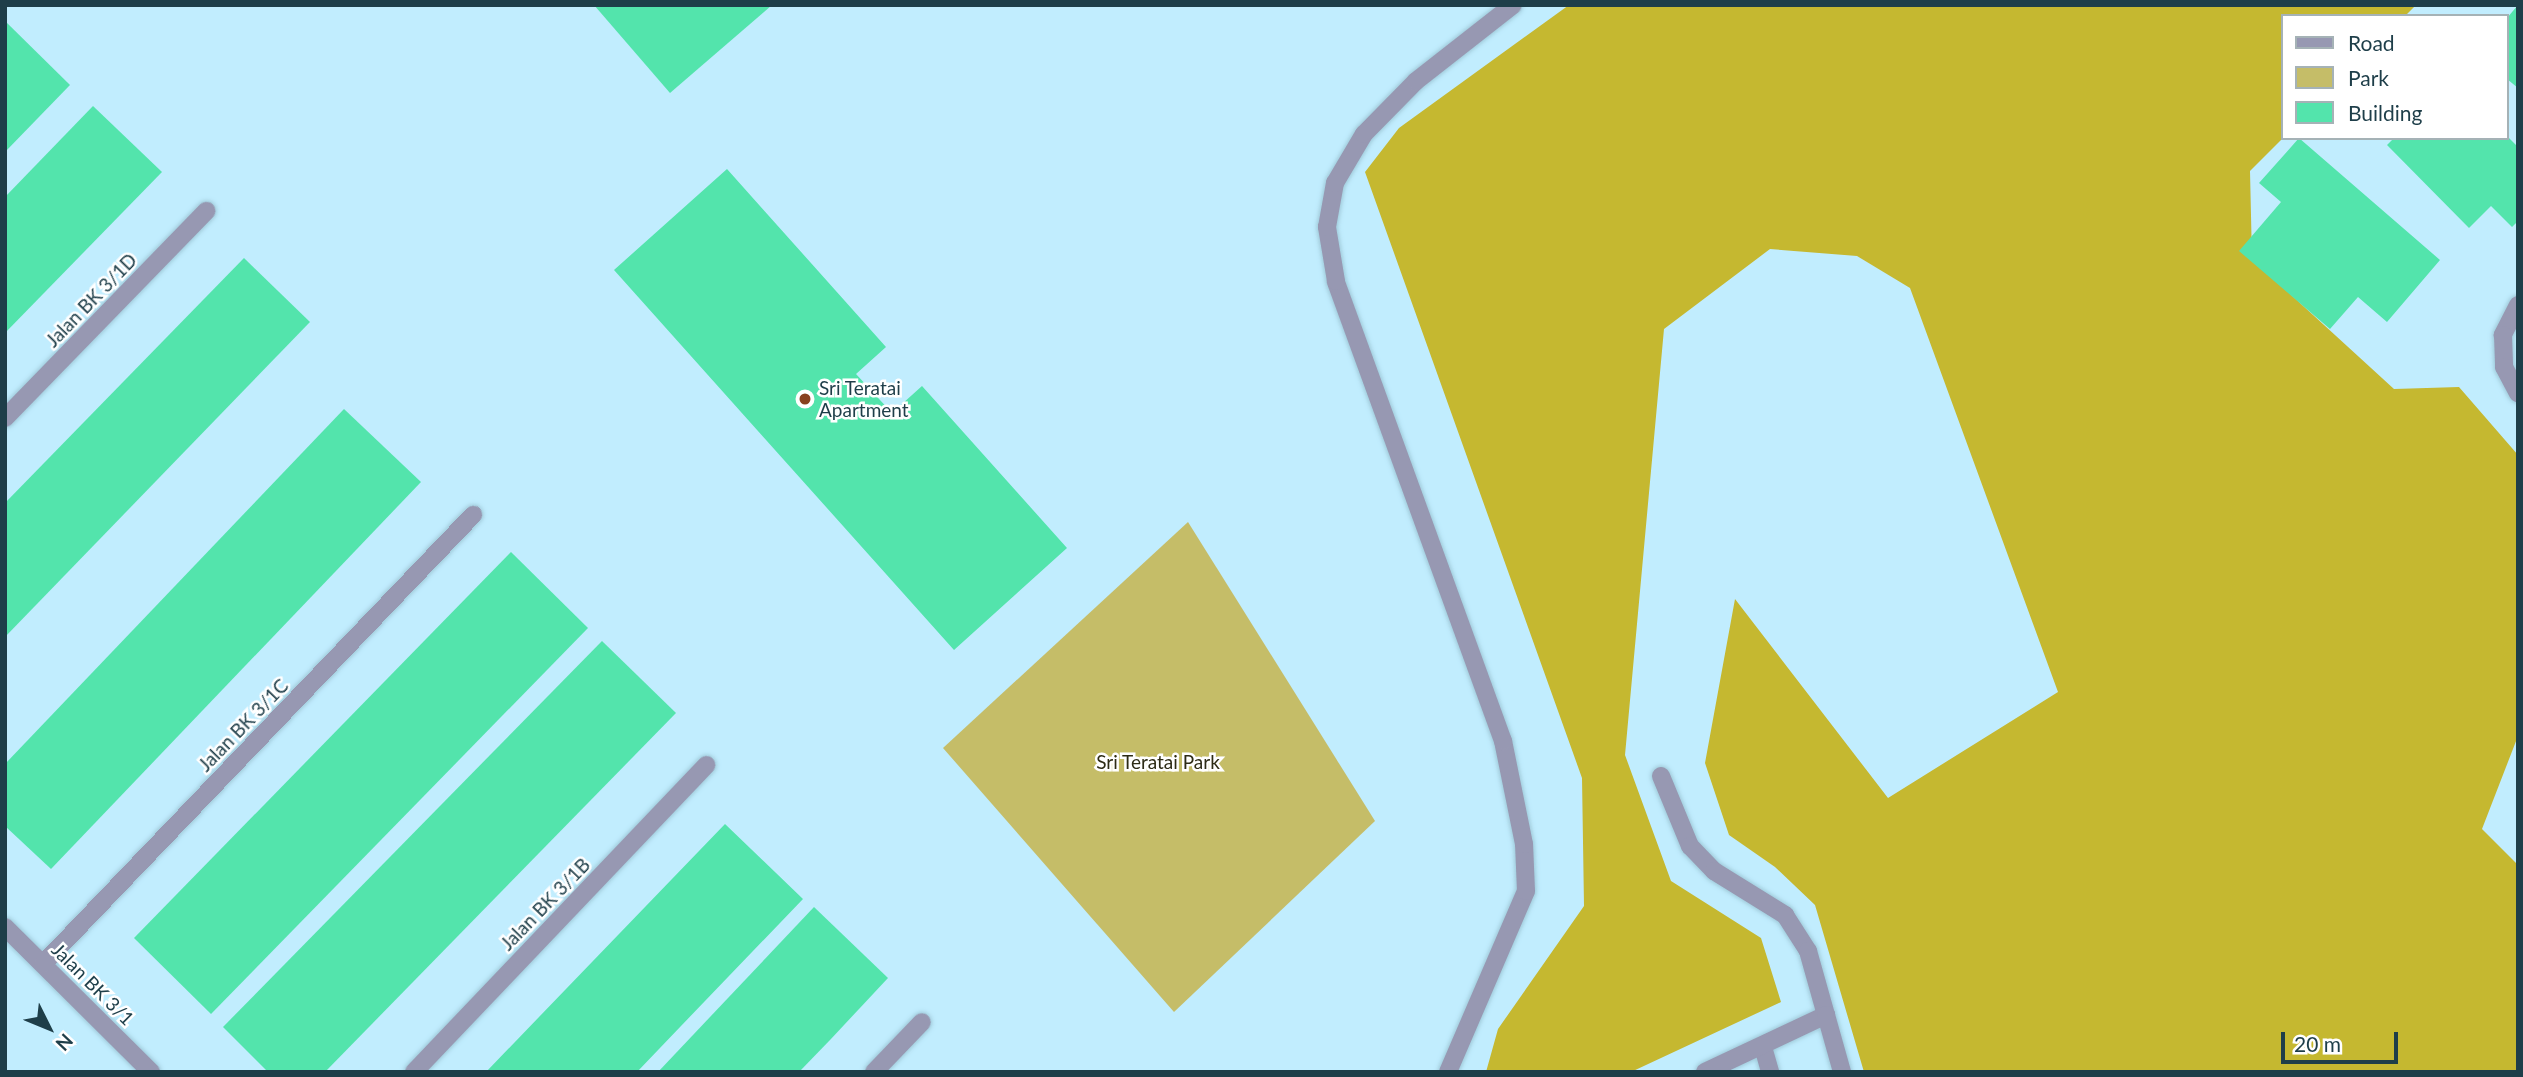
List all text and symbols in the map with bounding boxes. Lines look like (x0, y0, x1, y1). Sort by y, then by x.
legend (2282, 14, 2509, 140)
text: Road (2348, 30, 2395, 55)
text: Park (2348, 65, 2389, 90)
text: Building (2348, 100, 2423, 125)
street label: Jalan BK 3/1D (41, 248, 141, 352)
place label: Sri Teratai Apartment (819, 377, 909, 421)
marker: Sri Teratai Apartment (797, 391, 813, 407)
street label: Jalan BK 3/1C (193, 674, 293, 776)
park label: Sri Teratai Park (1096, 751, 1220, 773)
street label: Jalan BK 3/1B (495, 853, 595, 955)
street label: Jalan BK 3/1 (47, 938, 139, 1030)
north arrow (14, 993, 84, 1063)
scale bar (2285, 1018, 2402, 1062)
text: N (51, 1029, 78, 1056)
text: 20 m (2294, 1031, 2341, 1056)

